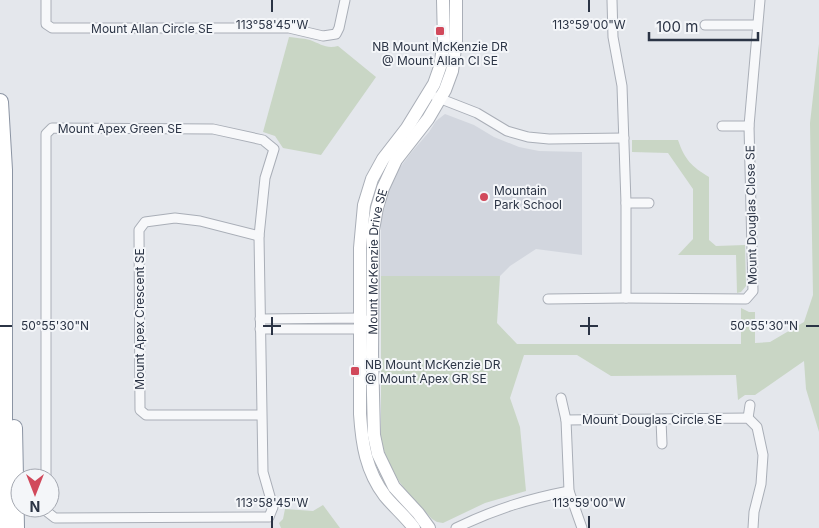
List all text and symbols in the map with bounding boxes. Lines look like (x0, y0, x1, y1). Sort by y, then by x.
scale bar (649, 10, 758, 42)
text: 113°58'45"W (236, 17, 308, 32)
text: 113°59'00"W (552, 17, 626, 32)
text: 100 m (656, 17, 698, 36)
street label: Mount Allan Circle SE (91, 21, 213, 36)
marker: NB Mount McKenzie DR @ Mount Allan CI SE (434, 25, 446, 37)
place label: NB Mount McKenzie DR @ Mount Allan CI SE (372, 39, 508, 68)
street label: Mount Apex Green SE (58, 121, 182, 136)
street label: Mount Douglas Close SE (742, 145, 760, 285)
place label: Mountain Park School (494, 183, 562, 212)
street label: Mount McKenzie Drive SE (365, 187, 390, 335)
marker: Mountain Park School (478, 191, 490, 203)
street label: Mount Apex Crescent SE (132, 248, 147, 390)
text: 50°55'30"N (21, 318, 89, 333)
text: 50°55'30"N (730, 318, 798, 333)
place label: NB Mount McKenzie DR @ Mount Apex GR SE (365, 357, 501, 386)
marker: NB Mount McKenzie DR @ Mount Apex GR SE (349, 365, 361, 377)
street label: Mount Douglas Circle SE (582, 412, 722, 427)
north arrow (10, 468, 60, 518)
text: 113°58'45"W (236, 495, 308, 510)
text: 113°59'00"W (552, 495, 626, 510)
text: N (30, 498, 40, 515)

